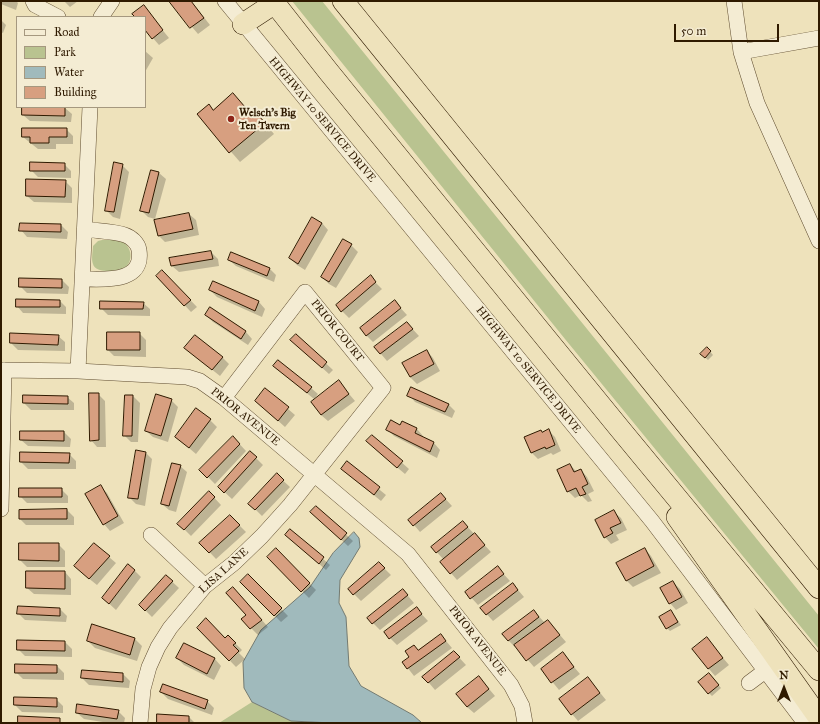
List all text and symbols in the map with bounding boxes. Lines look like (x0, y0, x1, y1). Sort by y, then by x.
legend (16, 16, 146, 108)
scale bar (676, 16, 781, 42)
text: 50 m (681, 24, 706, 38)
text: Road (54, 25, 80, 39)
text: Park (54, 45, 76, 59)
street label: HIGHWAY 10 SERVICE DRIVE (266, 55, 378, 185)
text: Water (54, 65, 84, 79)
text: Building (54, 85, 96, 99)
place label: Welsch's Big Ten Tavern (239, 106, 296, 132)
marker: Welsch's Big Ten Tavern (226, 114, 236, 124)
street label: PRIOR COURT (308, 297, 366, 365)
street label: HIGHWAY 10 SERVICE DRIVE (473, 304, 583, 436)
street label: PRIOR AVENUE (208, 385, 282, 449)
street label: LISA LANE (197, 545, 251, 597)
street label: PRIOR AVENUE (446, 603, 508, 679)
north arrow (764, 668, 804, 708)
text: N (779, 669, 789, 682)

